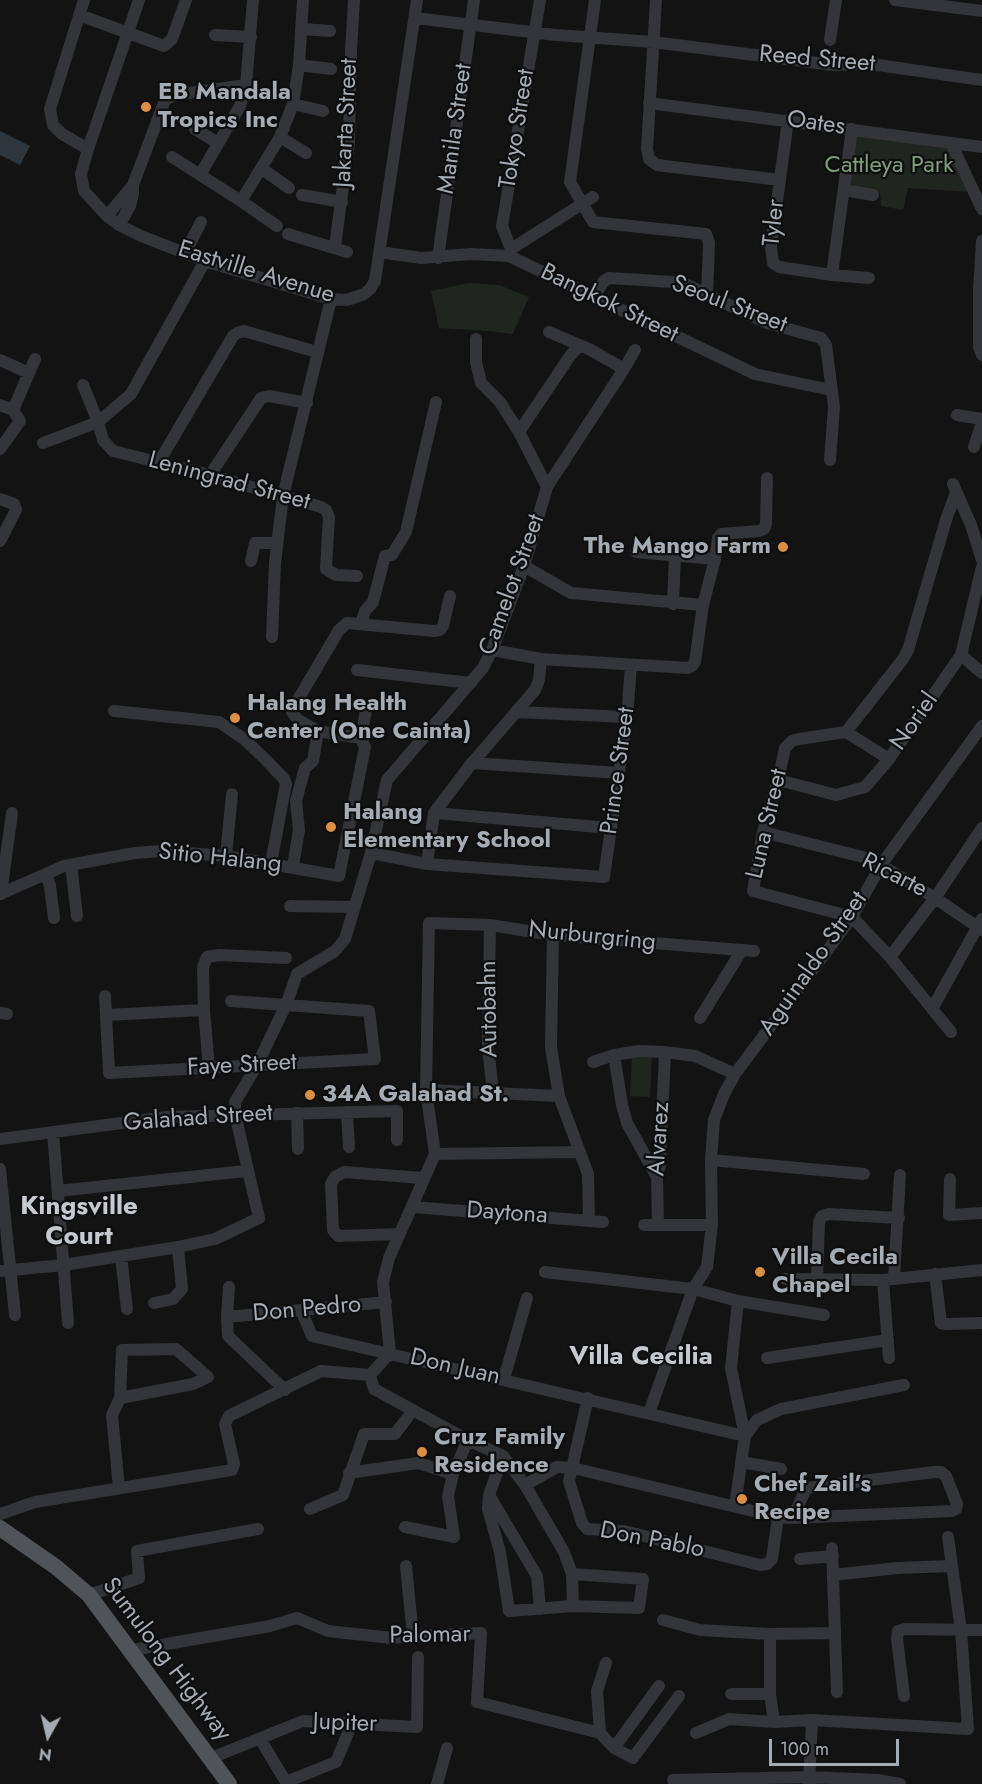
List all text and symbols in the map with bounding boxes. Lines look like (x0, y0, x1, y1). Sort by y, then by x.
street label: Reed Street (758, 41, 876, 79)
street label: Jakarta Street (329, 58, 365, 188)
street label: Manila Street (433, 62, 479, 196)
street label: Tokyo Street (494, 67, 542, 191)
place label: EB Mandala Tropics Inc (158, 79, 291, 135)
marker: EB Mandala Tropics Inc (139, 100, 153, 114)
street label: Oates (785, 106, 847, 142)
park label: Cattleya Park (824, 152, 954, 180)
street label: Tyler (758, 198, 792, 248)
street label: Eastville Avenue (174, 235, 338, 311)
street label: Bangkok Street (535, 258, 683, 350)
street label: Seoul Street (667, 270, 791, 340)
street label: Leningrad Street (145, 447, 313, 517)
street label: Camelot Street (474, 511, 552, 659)
place label: The Mango Farm (584, 533, 771, 561)
marker: The Mango Farm (776, 540, 790, 554)
street label: Noriel (885, 688, 945, 756)
place label: Halang Health Center (One Cainta) (247, 690, 471, 746)
street label: Prince Street (596, 706, 642, 836)
marker: Halang Health Center (One Cainta) (228, 711, 242, 725)
street label: Luna Street (741, 766, 795, 882)
place label: Halang Elementary School (343, 799, 551, 855)
marker: Halang Elementary School (324, 820, 338, 834)
street label: Sitio Halang (157, 838, 283, 880)
street label: Ricarte (857, 847, 931, 905)
street label: Aguinaldo Street (754, 886, 874, 1042)
street label: Nurburgring (527, 916, 657, 958)
street label: Autobahn (475, 960, 505, 1058)
street label: Faye Street (186, 1049, 298, 1083)
place label: 34A Galahad St. (322, 1081, 509, 1109)
marker: 34A Galahad St. (303, 1088, 317, 1102)
street label: Galahad Street (122, 1099, 274, 1139)
street label: Alvarez (643, 1101, 677, 1177)
district label: Kingsville Court (20, 1192, 138, 1254)
street label: Daytona (465, 1197, 549, 1231)
place label: Villa Cecila Chapel (772, 1244, 898, 1300)
marker: Villa Cecila Chapel (753, 1265, 767, 1279)
street label: Don Pedro (252, 1291, 362, 1329)
district label: Villa Cecilia (569, 1342, 713, 1374)
street label: Don Juan (407, 1344, 503, 1392)
place label: Cruz Family Residence (434, 1424, 565, 1480)
marker: Cruz Family Residence (415, 1445, 429, 1459)
place label: Chef Zail’s Recipe (754, 1471, 871, 1527)
marker: Chef Zail’s Recipe (735, 1492, 749, 1506)
street label: Don Pablo (597, 1517, 707, 1565)
street label: Sumulong Highway (95, 1573, 237, 1747)
street label: Palomar (389, 1621, 471, 1651)
north arrow (18, 1706, 78, 1766)
street label: Jupiter (312, 1708, 378, 1740)
scale bar (772, 1727, 902, 1765)
text: 100 m (780, 1736, 829, 1762)
text: N (38, 1742, 53, 1767)

